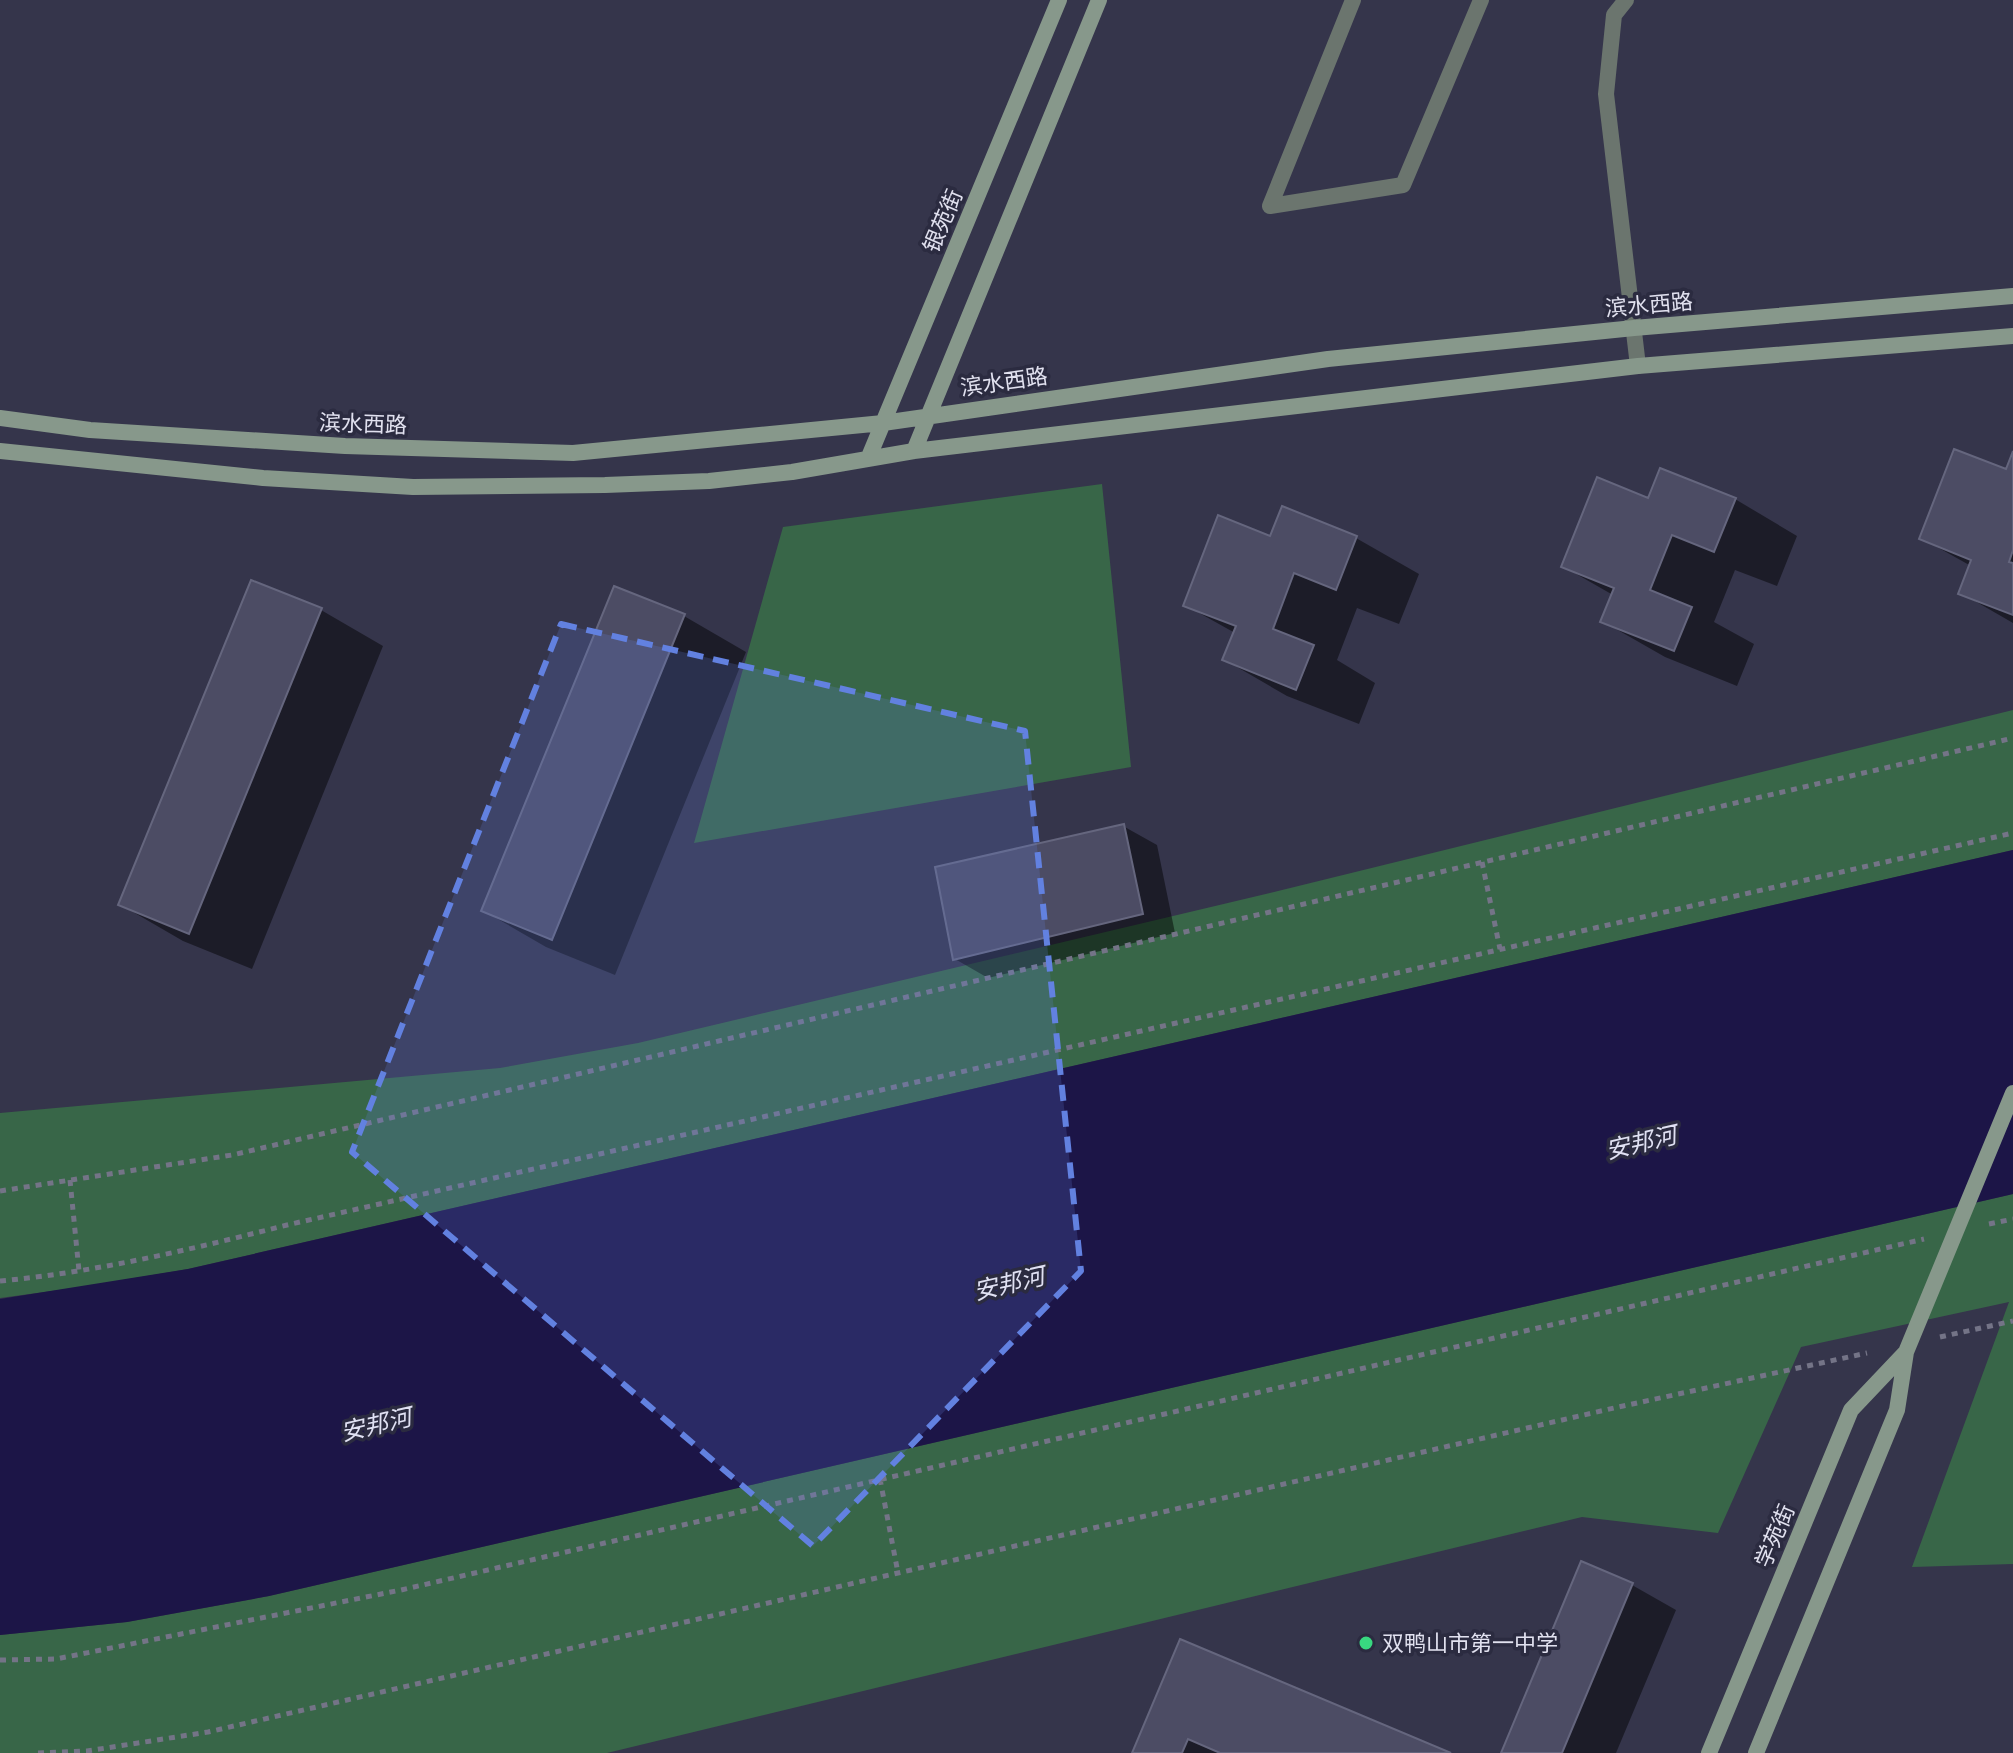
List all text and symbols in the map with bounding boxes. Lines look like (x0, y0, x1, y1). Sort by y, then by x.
street label: 银苑街 (918, 185, 968, 257)
street label: 滨水西路 (1604, 288, 1694, 322)
street label: 滨水西路 (959, 363, 1049, 401)
street label: 滨水西路 (319, 409, 407, 439)
water label: 安邦河 (1603, 1120, 1683, 1165)
water label: 安邦河 (971, 1261, 1051, 1306)
water label: 安邦河 (338, 1402, 418, 1447)
street label: 学苑街 (1750, 1500, 1800, 1572)
place label: 双鸭山市第一中学 (1382, 1630, 1558, 1657)
marker: 双鸭山市第一中学 (1357, 1634, 1375, 1652)

